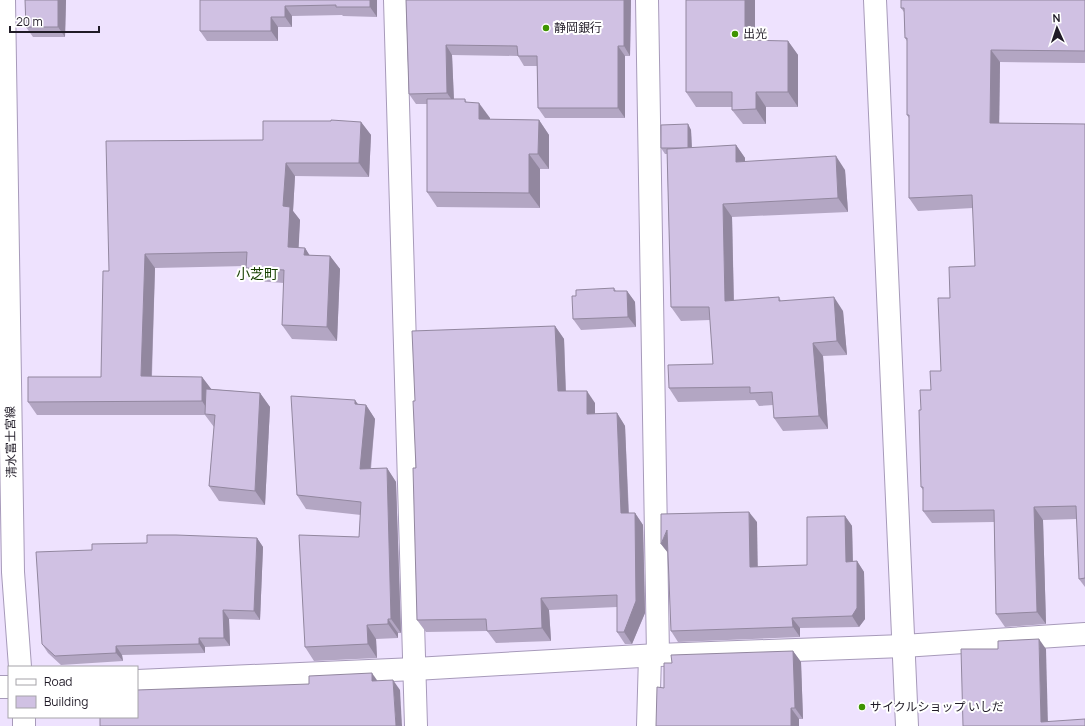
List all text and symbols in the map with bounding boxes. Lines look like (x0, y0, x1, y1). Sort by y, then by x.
scale bar (10, 8, 99, 34)
north arrow (1037, 8, 1077, 48)
text: N (1052, 10, 1061, 25)
text: 20 m (16, 13, 43, 30)
place label: 静岡銀行 (554, 19, 602, 36)
marker: 静岡銀行 (541, 23, 551, 33)
place label: 出光 (743, 25, 767, 42)
marker: 出光 (730, 29, 740, 39)
district label: 小芝町 (236, 264, 278, 283)
street label: 清水富士宮線 (1, 406, 20, 478)
legend (8, 666, 138, 718)
text: Road (44, 673, 72, 690)
text: Building (44, 693, 88, 710)
place label: サイクルショップ いしだ (870, 698, 1004, 715)
marker: サイクルショップ いしだ (857, 702, 867, 712)

